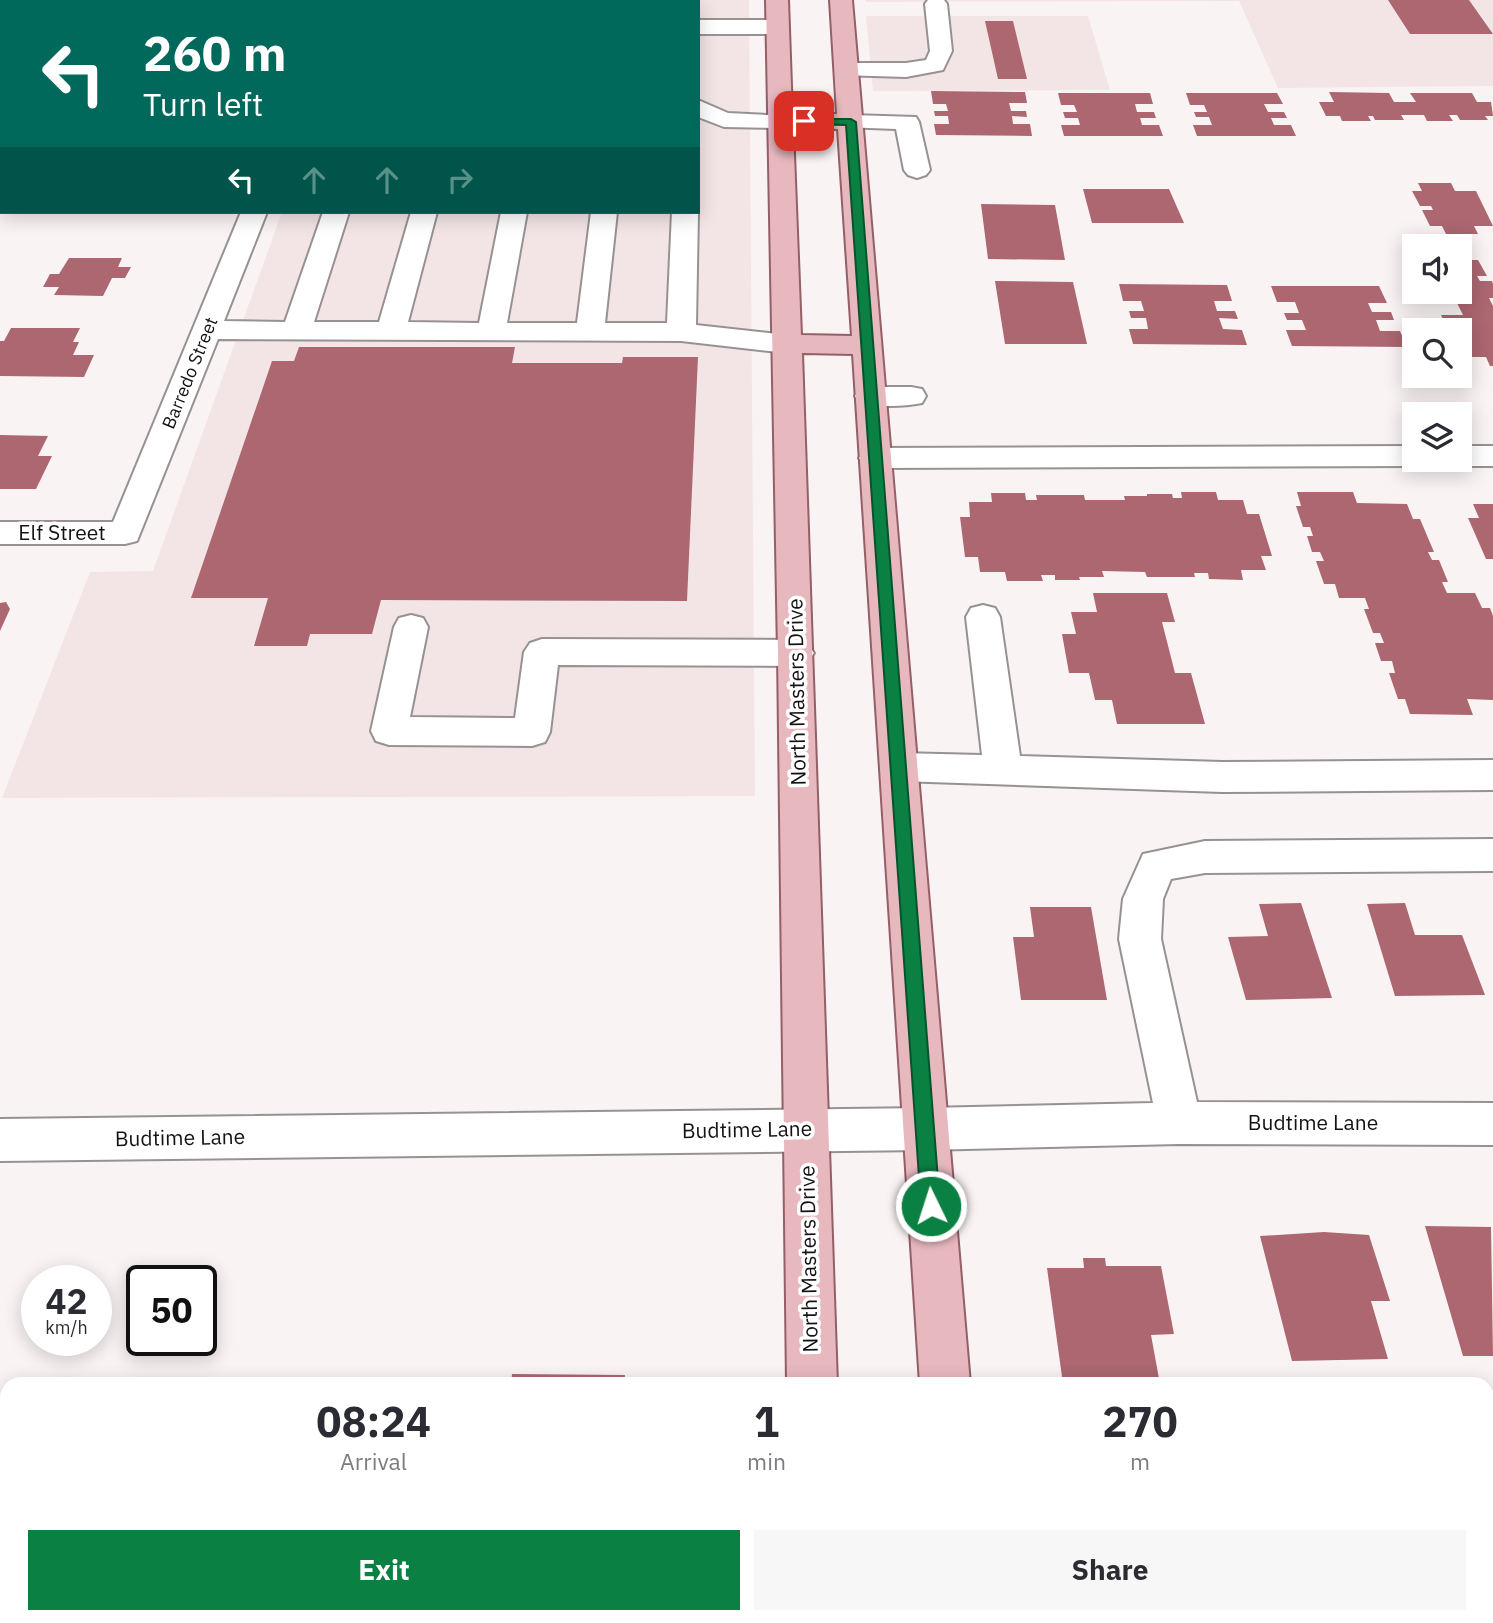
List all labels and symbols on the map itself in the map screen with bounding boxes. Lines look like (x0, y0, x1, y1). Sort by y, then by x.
pin (774, 91, 834, 151)
street label: Barredo Street (157, 314, 222, 432)
street label: Elf Street (18, 518, 106, 546)
street label: North Masters Drive (780, 598, 812, 786)
street label: Budtime Lane (1248, 1108, 1378, 1136)
street label: Budtime Lane (682, 1114, 812, 1144)
street label: Budtime Lane (115, 1122, 245, 1152)
street label: North Masters Drive (792, 1165, 824, 1353)
position arrow (894, 1169, 968, 1243)
speed limit sign: 50 (126, 1265, 217, 1356)

